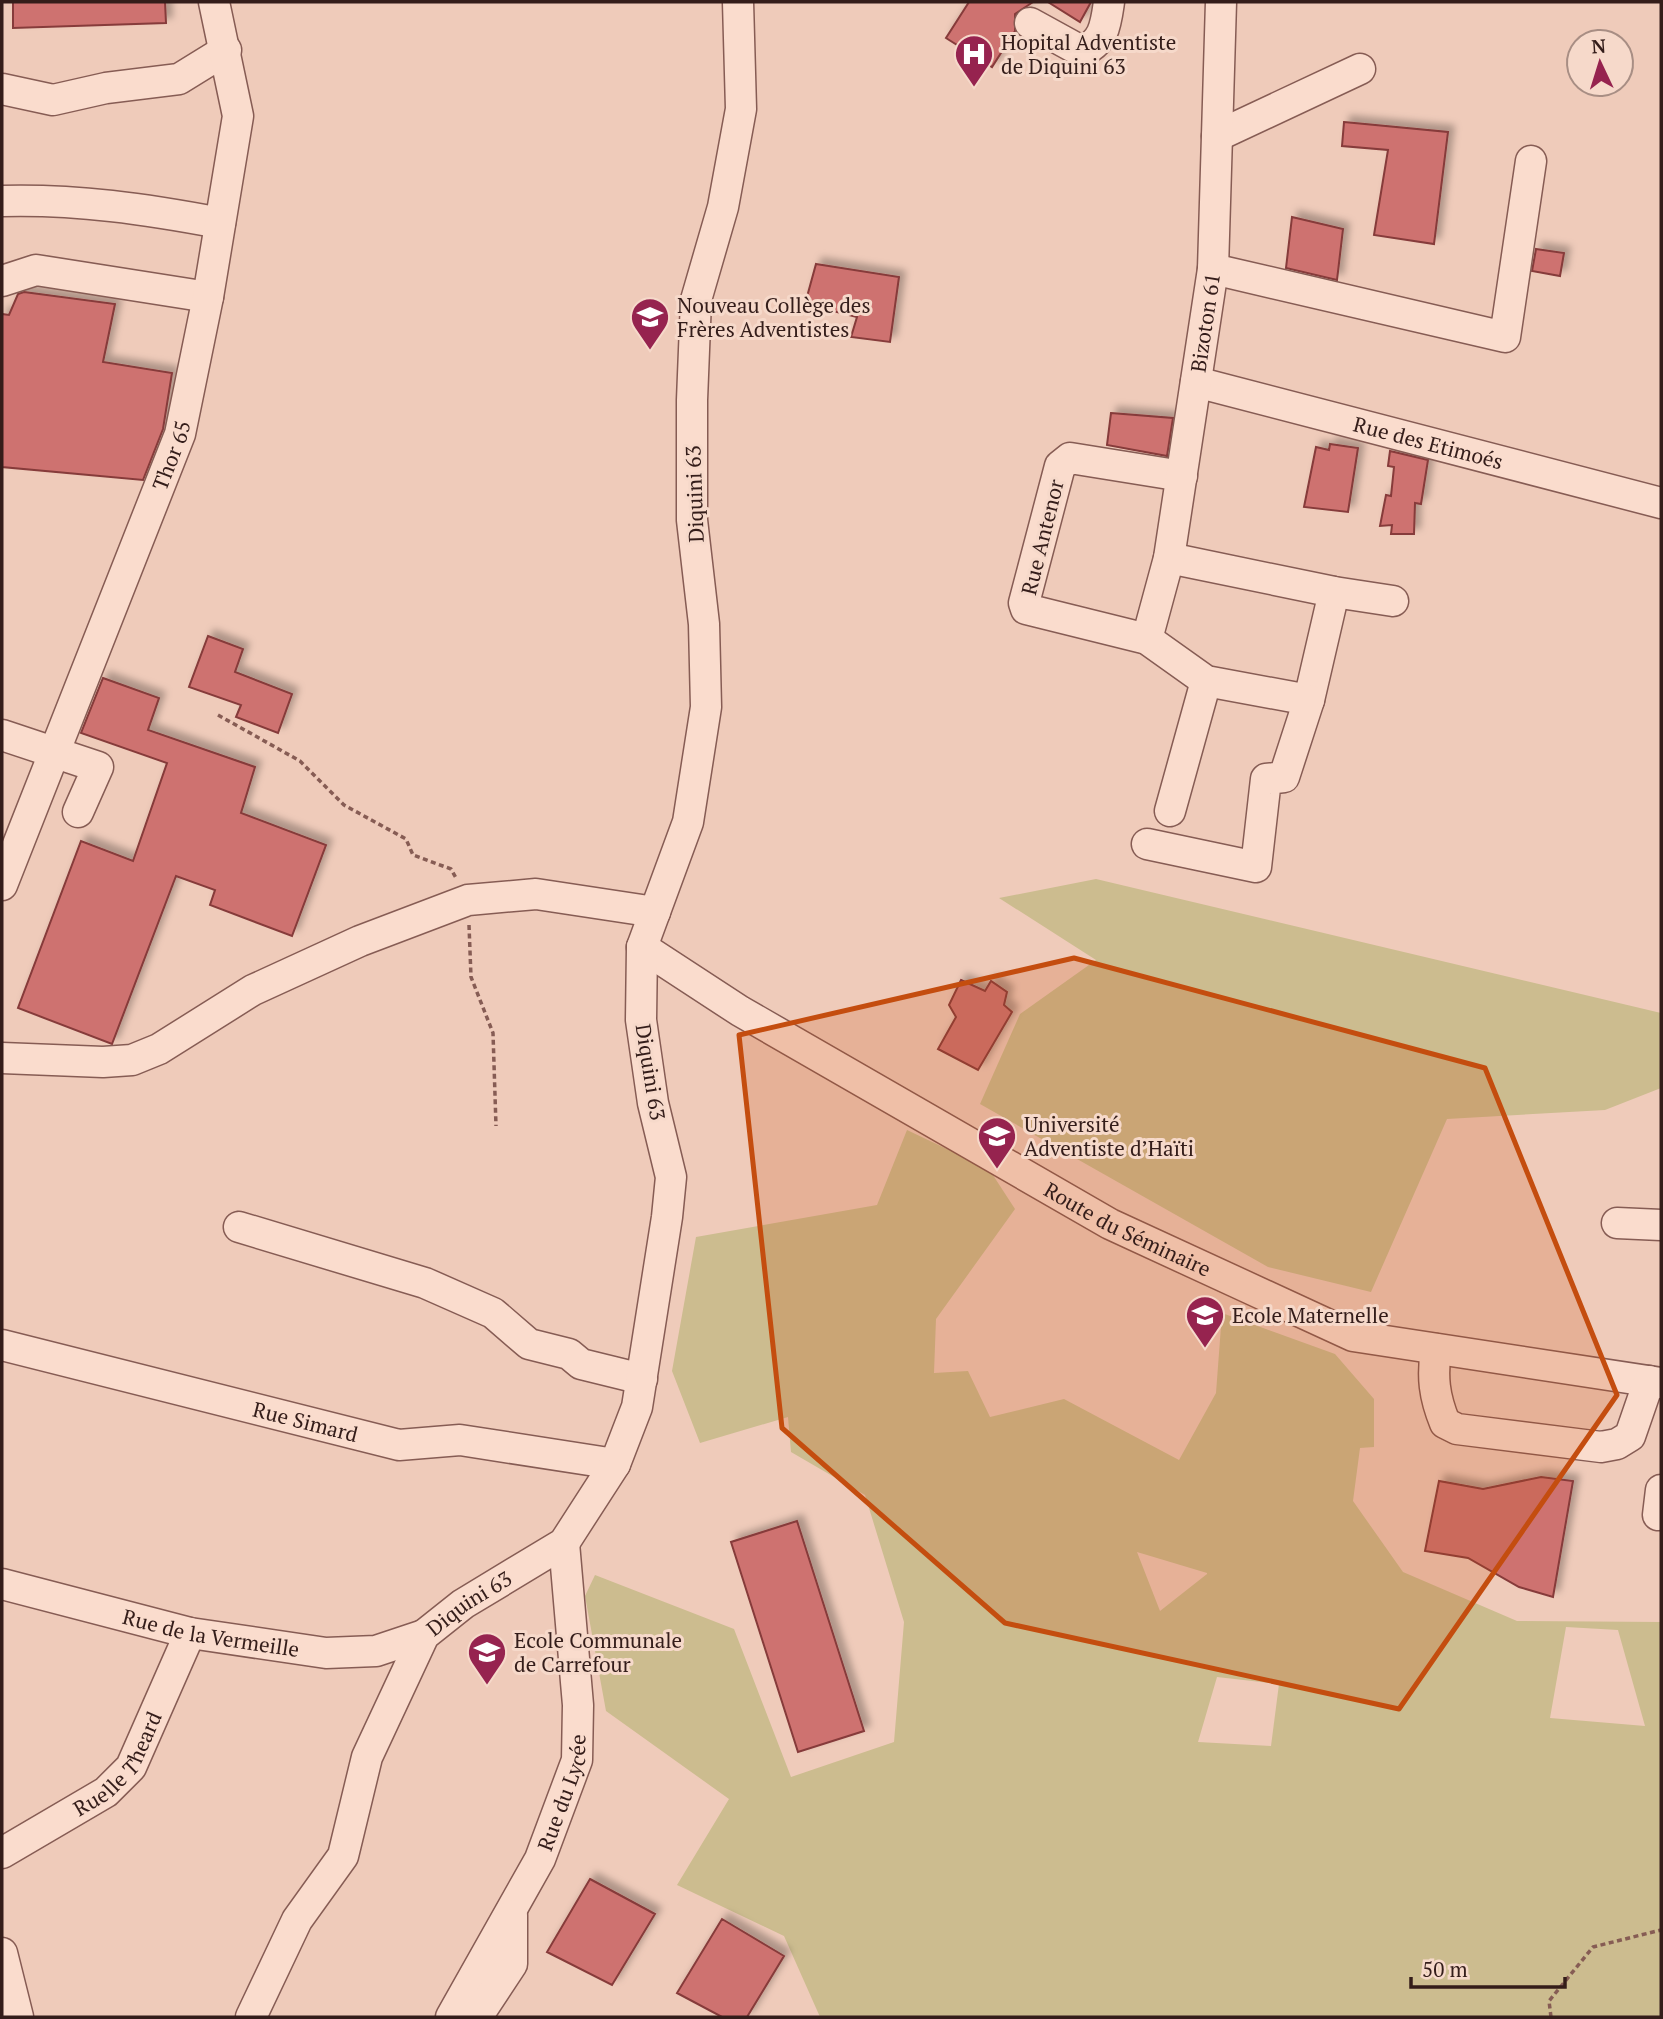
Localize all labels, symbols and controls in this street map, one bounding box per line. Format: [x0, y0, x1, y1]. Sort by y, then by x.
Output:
place label: Hopital Adventiste de Diquini 63 [1001, 28, 1176, 80]
north arrow [1565, 28, 1635, 98]
hospital icon: Hopital Adventiste de Diquini 63 [953, 33, 995, 88]
text: N [1591, 33, 1607, 59]
street label: Bizoton 61 [1183, 271, 1226, 374]
place label: Nouveau Collège des Frères Adventistes [677, 291, 871, 343]
school or university icon: Nouveau Collège des Frères Adventistes [629, 296, 671, 351]
street label: Rue des Etimoés [1351, 410, 1506, 475]
street label: Thor 65 [145, 418, 196, 494]
street label: Diquini 63 [678, 445, 710, 543]
street label: Rue Antenor [1014, 476, 1070, 598]
street label: Diquini 63 [630, 1022, 672, 1122]
place label: Université Adventiste d’Haïti [1024, 1110, 1194, 1162]
school or university icon: Université Adventiste d’Haïti [976, 1115, 1018, 1170]
street label: Route du Séminaire [1039, 1175, 1215, 1283]
school or university icon: Ecole Maternelle [1184, 1294, 1226, 1349]
place label: Ecole Maternelle [1232, 1301, 1389, 1329]
street label: Rue Simard [250, 1395, 361, 1448]
street label: Diquini 63 [420, 1564, 517, 1642]
street label: Rue de la Vermeille [120, 1602, 301, 1663]
place label: Ecole Communale de Carrefour [514, 1626, 682, 1678]
school or university icon: Ecole Communale de Carrefour [466, 1631, 508, 1686]
street label: Ruelle Theard [68, 1707, 168, 1822]
street label: Rue du Lycée [530, 1734, 592, 1855]
scale bar [1411, 1946, 1565, 1990]
text: 50 m [1422, 1955, 1468, 1983]

